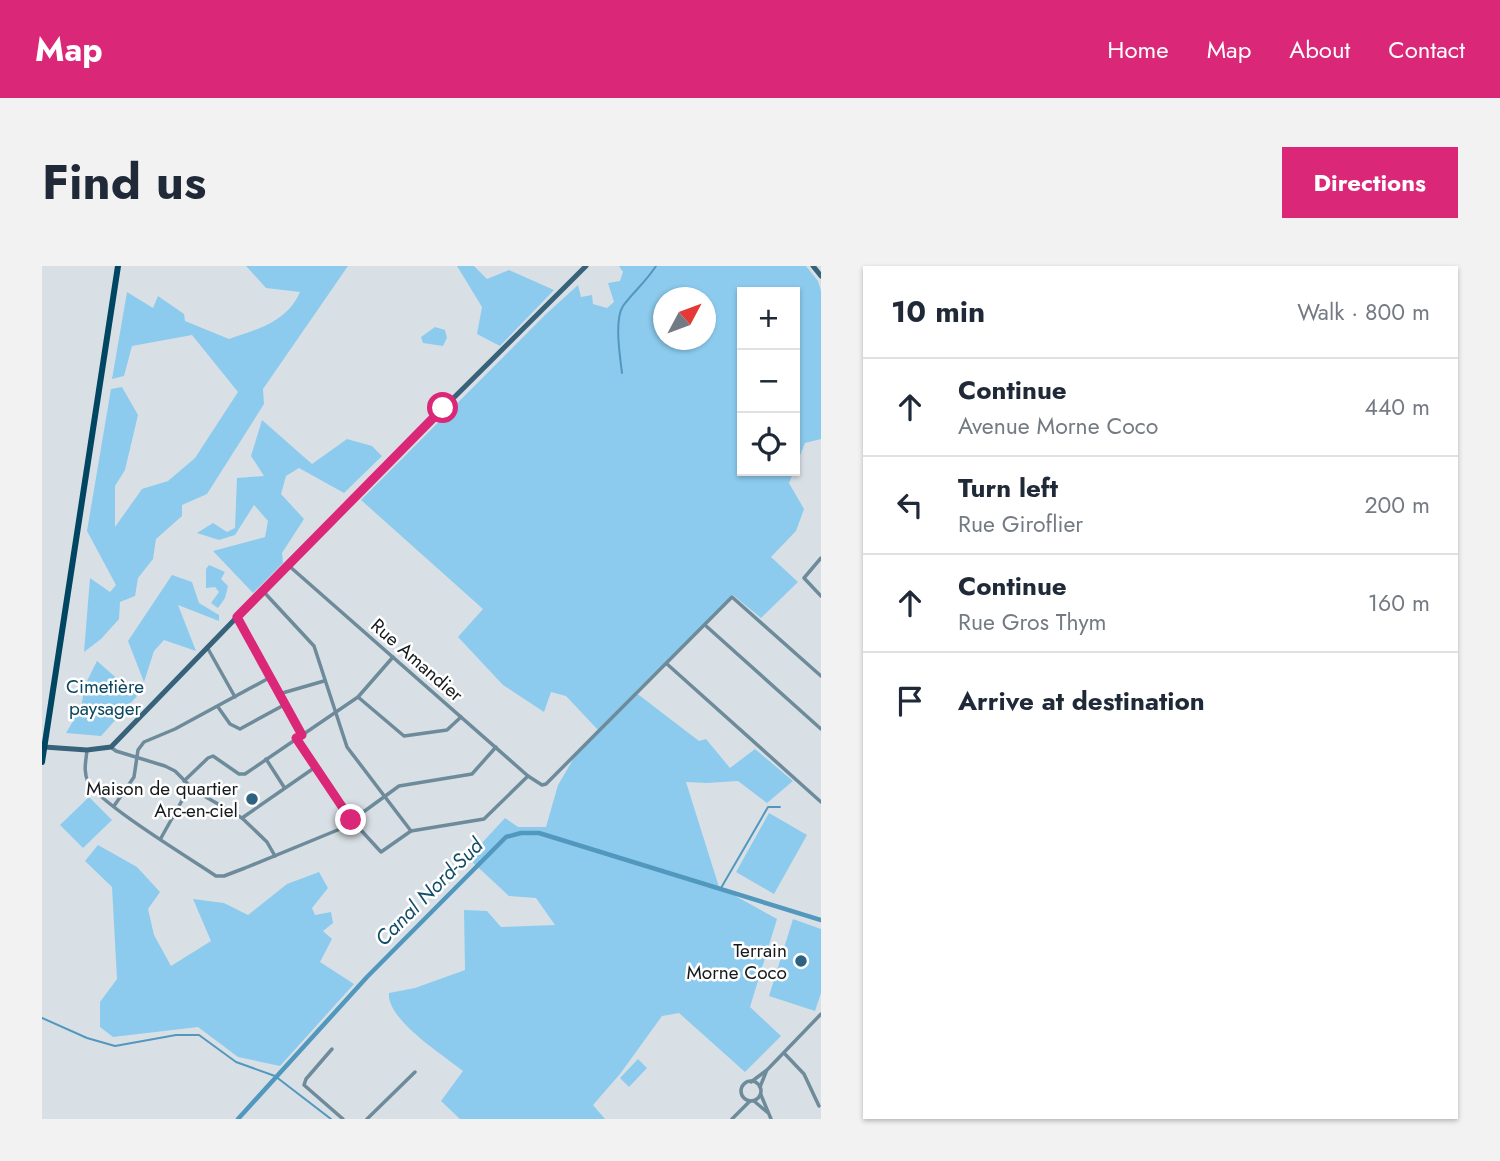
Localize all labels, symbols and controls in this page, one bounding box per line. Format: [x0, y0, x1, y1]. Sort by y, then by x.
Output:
text: Map [35, 26, 103, 73]
text: Home [1107, 32, 1169, 67]
text: Map [1207, 32, 1251, 67]
text: About [1289, 32, 1350, 67]
text: Contact [1388, 32, 1465, 67]
text: Find us [42, 147, 206, 217]
button: Directions [1282, 147, 1458, 218]
north arrow [653, 287, 716, 350]
map controls [737, 287, 800, 476]
button: + [737, 287, 800, 350]
text: 10 min [891, 290, 985, 333]
text: Walk · 800 m [1297, 295, 1430, 329]
button: − [737, 350, 800, 413]
text: Continue [958, 371, 1067, 409]
icon: ahead [891, 388, 929, 426]
text: 440 m [1365, 390, 1430, 424]
route start [427, 392, 458, 423]
text: Avenue Morne Coco [958, 409, 1158, 443]
button: locate [737, 413, 800, 476]
text: Turn left [958, 469, 1058, 507]
icon: left [891, 486, 929, 524]
text: 200 m [1364, 488, 1430, 522]
text: Rue Giroflier [958, 507, 1083, 541]
text: Continue [958, 567, 1067, 605]
icon: ahead [891, 584, 929, 622]
text: 160 m [1368, 586, 1430, 620]
text: Rue Gros Thym [958, 605, 1107, 639]
street label: Rue Amandier [365, 612, 469, 708]
park label: Cimetière paysager [66, 673, 144, 722]
icon: arrive [891, 682, 929, 720]
text: Arrive at destination [958, 682, 1205, 720]
place label: Maison de quartier Arc-en-ciel [86, 775, 238, 824]
marker: Maison de quartier Arc-en-ciel [244, 791, 260, 807]
route end [335, 804, 366, 835]
water label: Canal Nord-Sud [368, 830, 491, 953]
place label: Terrain Morne Coco [686, 937, 787, 986]
marker: Terrain Morne Coco [793, 953, 809, 969]

